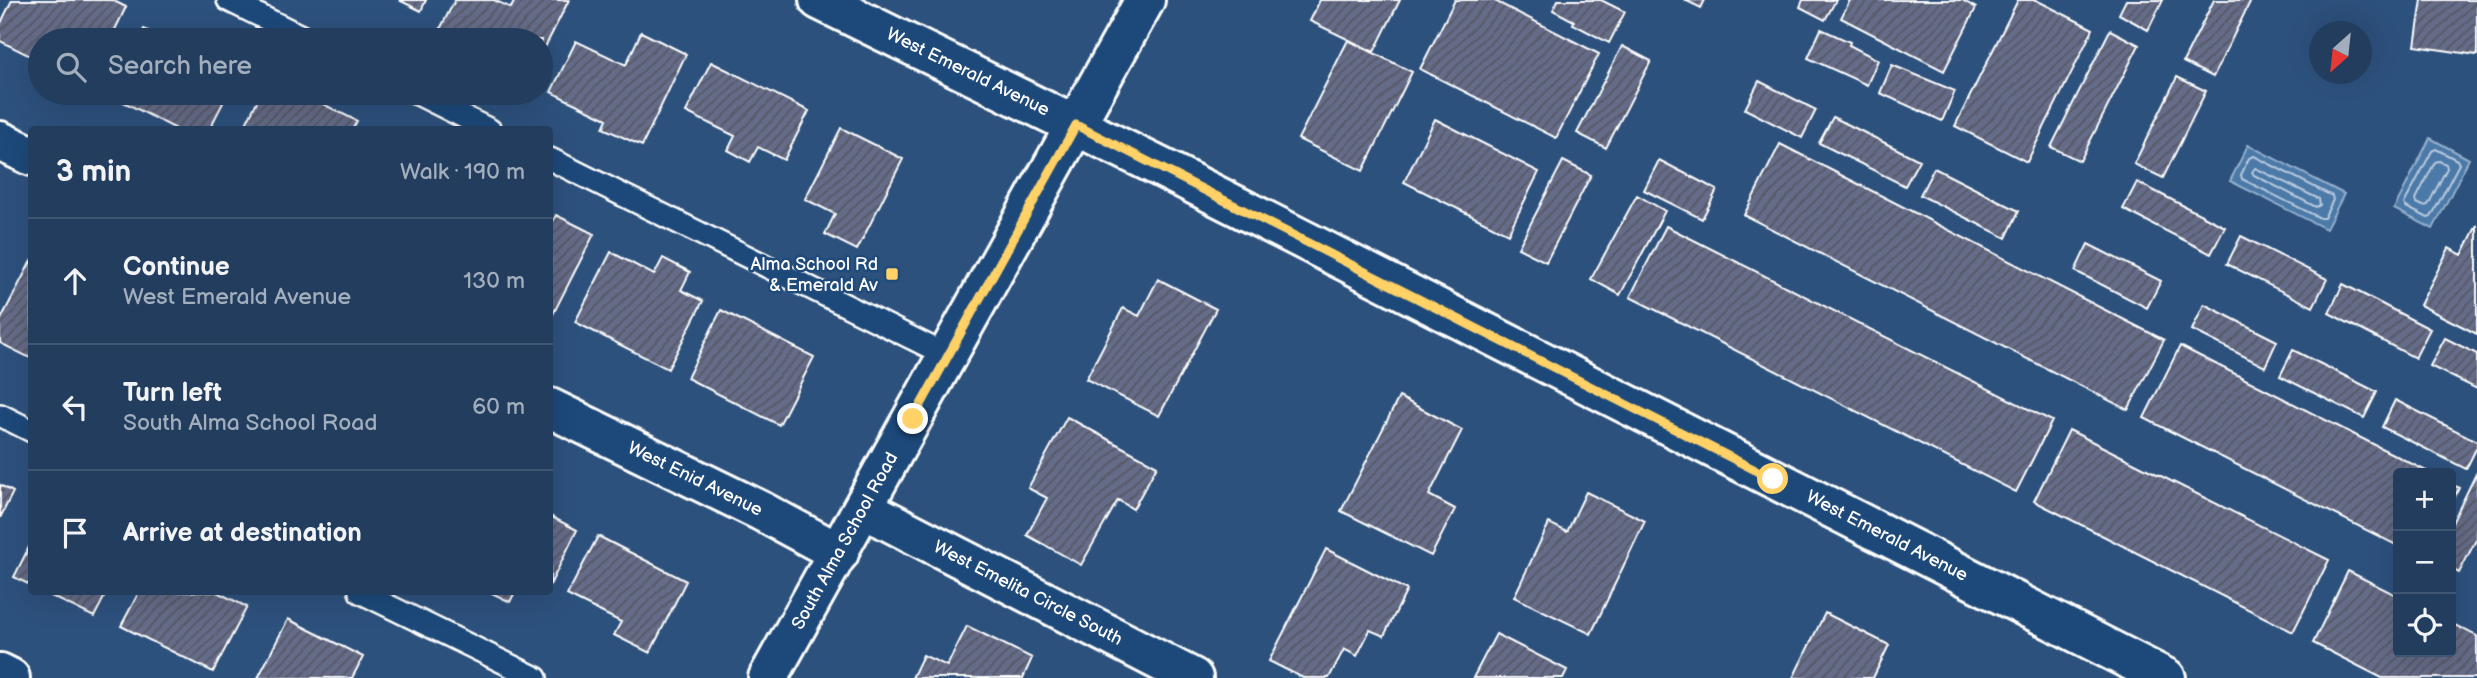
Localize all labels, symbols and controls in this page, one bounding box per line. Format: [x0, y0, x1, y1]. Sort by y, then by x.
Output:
north arrow [2309, 21, 2372, 84]
street label: West Emerald Avenue [883, 23, 1053, 121]
search box [28, 28, 553, 105]
icon: search [52, 48, 90, 86]
text: Search here [108, 51, 252, 82]
text: 3 min [56, 154, 131, 190]
text: Walk · 190 m [400, 158, 525, 186]
text: Continue [123, 252, 230, 283]
place label: Alma School Rd & Emerald Av [751, 254, 878, 296]
icon: ahead [56, 262, 94, 300]
marker: Alma School Rd & Emerald Av [884, 266, 900, 282]
text: 130 m [463, 267, 525, 295]
text: West Emerald Avenue [123, 283, 351, 311]
text: Turn left [123, 378, 222, 409]
icon: left [56, 388, 94, 426]
text: 60 m [472, 393, 525, 421]
route end [897, 403, 928, 434]
text: South Alma School Road [123, 409, 377, 437]
street label: West Enid Avenue [624, 437, 766, 521]
street label: South Alma School Road [788, 449, 902, 633]
route start [1757, 463, 1788, 494]
map controls [2393, 468, 2456, 657]
button: + [2393, 468, 2456, 531]
street label: West Emerald Avenue [1803, 486, 1972, 586]
icon: arrive [56, 514, 94, 552]
text: Arrive at destination [123, 518, 362, 549]
button: − [2393, 531, 2456, 594]
street label: West Emelita Circle South [930, 536, 1126, 650]
button: locate [2393, 594, 2456, 657]

